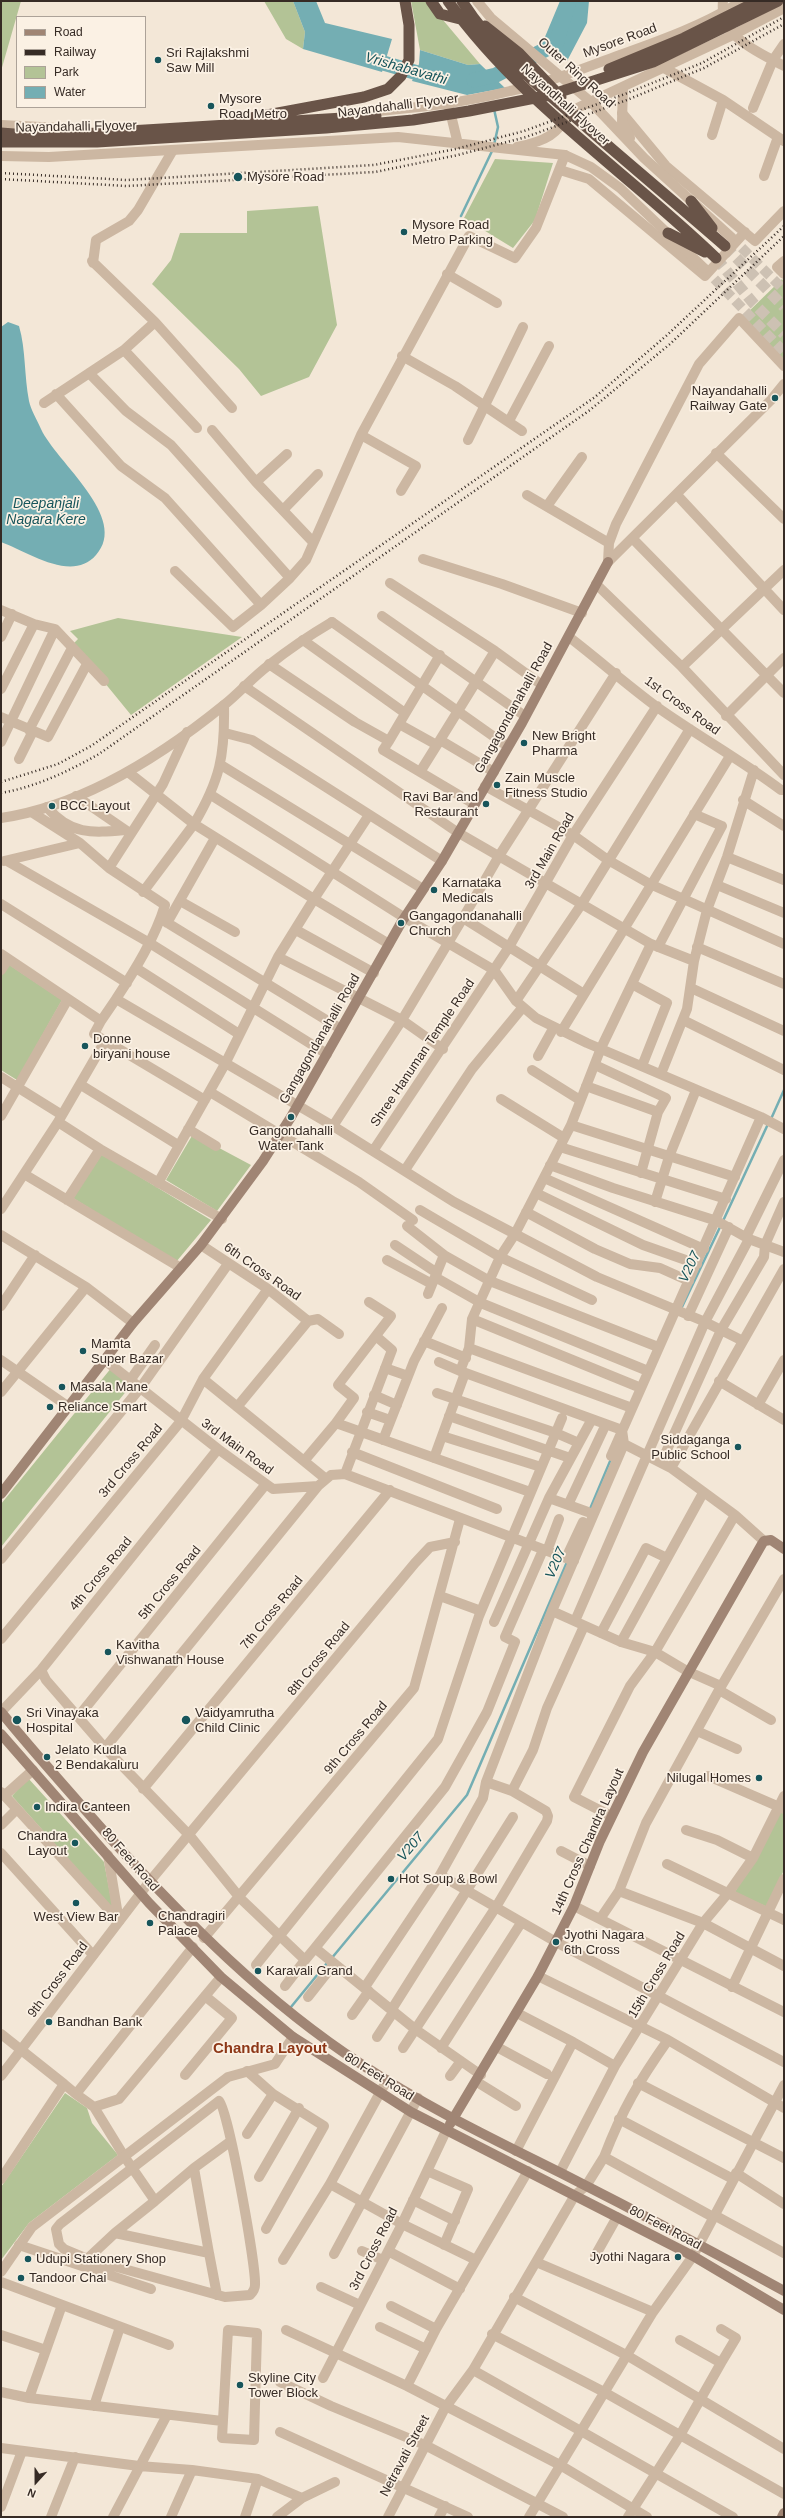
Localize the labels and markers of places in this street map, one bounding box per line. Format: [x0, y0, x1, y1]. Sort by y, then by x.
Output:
place label: Sri Rajlakshmi Saw Mill [166, 45, 249, 76]
marker: Sri Rajlakshmi Saw Mill [153, 55, 163, 65]
place label: Mysore Road Metro [219, 91, 287, 122]
marker: Mysore Road Metro [206, 101, 216, 111]
place label: Mysore Road [247, 169, 324, 185]
marker: Mysore Road [232, 171, 244, 183]
place label: Mysore Road Metro Parking [412, 217, 493, 248]
marker: Mysore Road Metro Parking [399, 227, 409, 237]
place label: Nayandahalli Railway Gate [690, 383, 767, 414]
marker: Nayandahalli Railway Gate [770, 393, 780, 403]
place label: New Bright Pharma [532, 728, 596, 759]
marker: New Bright Pharma [519, 738, 529, 748]
place label: Zain Muscle Fitness Studio [505, 770, 587, 801]
marker: Zain Muscle Fitness Studio [492, 780, 502, 790]
place label: Ravi Bar and Restaurant [403, 789, 478, 820]
place label: BCC Layout [60, 798, 130, 814]
marker: Ravi Bar and Restaurant [481, 799, 491, 809]
marker: BCC Layout [47, 801, 57, 811]
place label: Karnataka Medicals [442, 875, 501, 906]
marker: Karnataka Medicals [429, 885, 439, 895]
place label: Gangagondanahalli Church [409, 908, 522, 939]
marker: Gangagondanahalli Church [396, 918, 406, 928]
place label: Donne biryani house [93, 1031, 170, 1062]
marker: Donne biryani house [80, 1041, 90, 1051]
marker: Gangondahalli Water Tank [286, 1112, 296, 1122]
place label: Gangondahalli Water Tank [249, 1123, 333, 1154]
place label: Mamta Super Bazar [91, 1336, 163, 1367]
marker: Mamta Super Bazar [78, 1346, 88, 1356]
place label: Masala Mane [70, 1379, 148, 1395]
marker: Masala Mane [57, 1382, 67, 1392]
place label: Reliance Smart [58, 1399, 147, 1415]
marker: Reliance Smart [45, 1402, 55, 1412]
place label: Siddaganga Public School [651, 1432, 730, 1463]
marker: Siddaganga Public School [733, 1442, 743, 1452]
place label: Kavitha Vishwanath House [116, 1637, 224, 1668]
marker: Kavitha Vishwanath House [103, 1647, 113, 1657]
place label: Sri Vinayaka Hospital [26, 1705, 99, 1736]
place label: Vaidyamrutha Child Clinic [195, 1705, 274, 1736]
marker: Sri Vinayaka Hospital [11, 1714, 23, 1726]
marker: Vaidyamrutha Child Clinic [180, 1714, 192, 1726]
place label: Jelato Kudla 2 Bendakaluru [55, 1742, 139, 1773]
marker: Jelato Kudla 2 Bendakaluru [42, 1752, 52, 1762]
place label: Nilugal Homes [666, 1770, 751, 1786]
marker: Nilugal Homes [754, 1773, 764, 1783]
place label: Indira Canteen [45, 1799, 130, 1815]
marker: Indira Canteen [32, 1802, 42, 1812]
place label: Chandra Layout [17, 1828, 67, 1859]
marker: Chandra Layout [70, 1838, 80, 1848]
place label: Hot Soup & Bowl [399, 1871, 497, 1887]
marker: Hot Soup & Bowl [386, 1874, 396, 1884]
marker: West View Bar [71, 1898, 81, 1908]
place label: Chandragiri Palace [158, 1908, 225, 1939]
place label: West View Bar [34, 1909, 118, 1925]
marker: Chandragiri Palace [145, 1918, 155, 1928]
place label: Jyothi Nagara 6th Cross [564, 1927, 644, 1958]
marker: Jyothi Nagara 6th Cross [551, 1937, 561, 1947]
place label: Karavali Grand [266, 1963, 353, 1979]
marker: Karavali Grand [253, 1966, 263, 1976]
place label: Bandhan Bank [57, 2014, 142, 2030]
marker: Bandhan Bank [44, 2017, 54, 2027]
place label: Jyothi Nagara [590, 2249, 670, 2265]
place label: Udupi Stationery Shop [36, 2251, 166, 2267]
marker: Jyothi Nagara [673, 2252, 683, 2262]
marker: Udupi Stationery Shop [23, 2254, 33, 2264]
place label: Tandoor Chai [29, 2270, 106, 2286]
marker: Tandoor Chai [16, 2273, 26, 2283]
place label: Skyline City Tower Block [248, 2370, 318, 2401]
marker: Skyline City Tower Block [235, 2380, 245, 2390]

